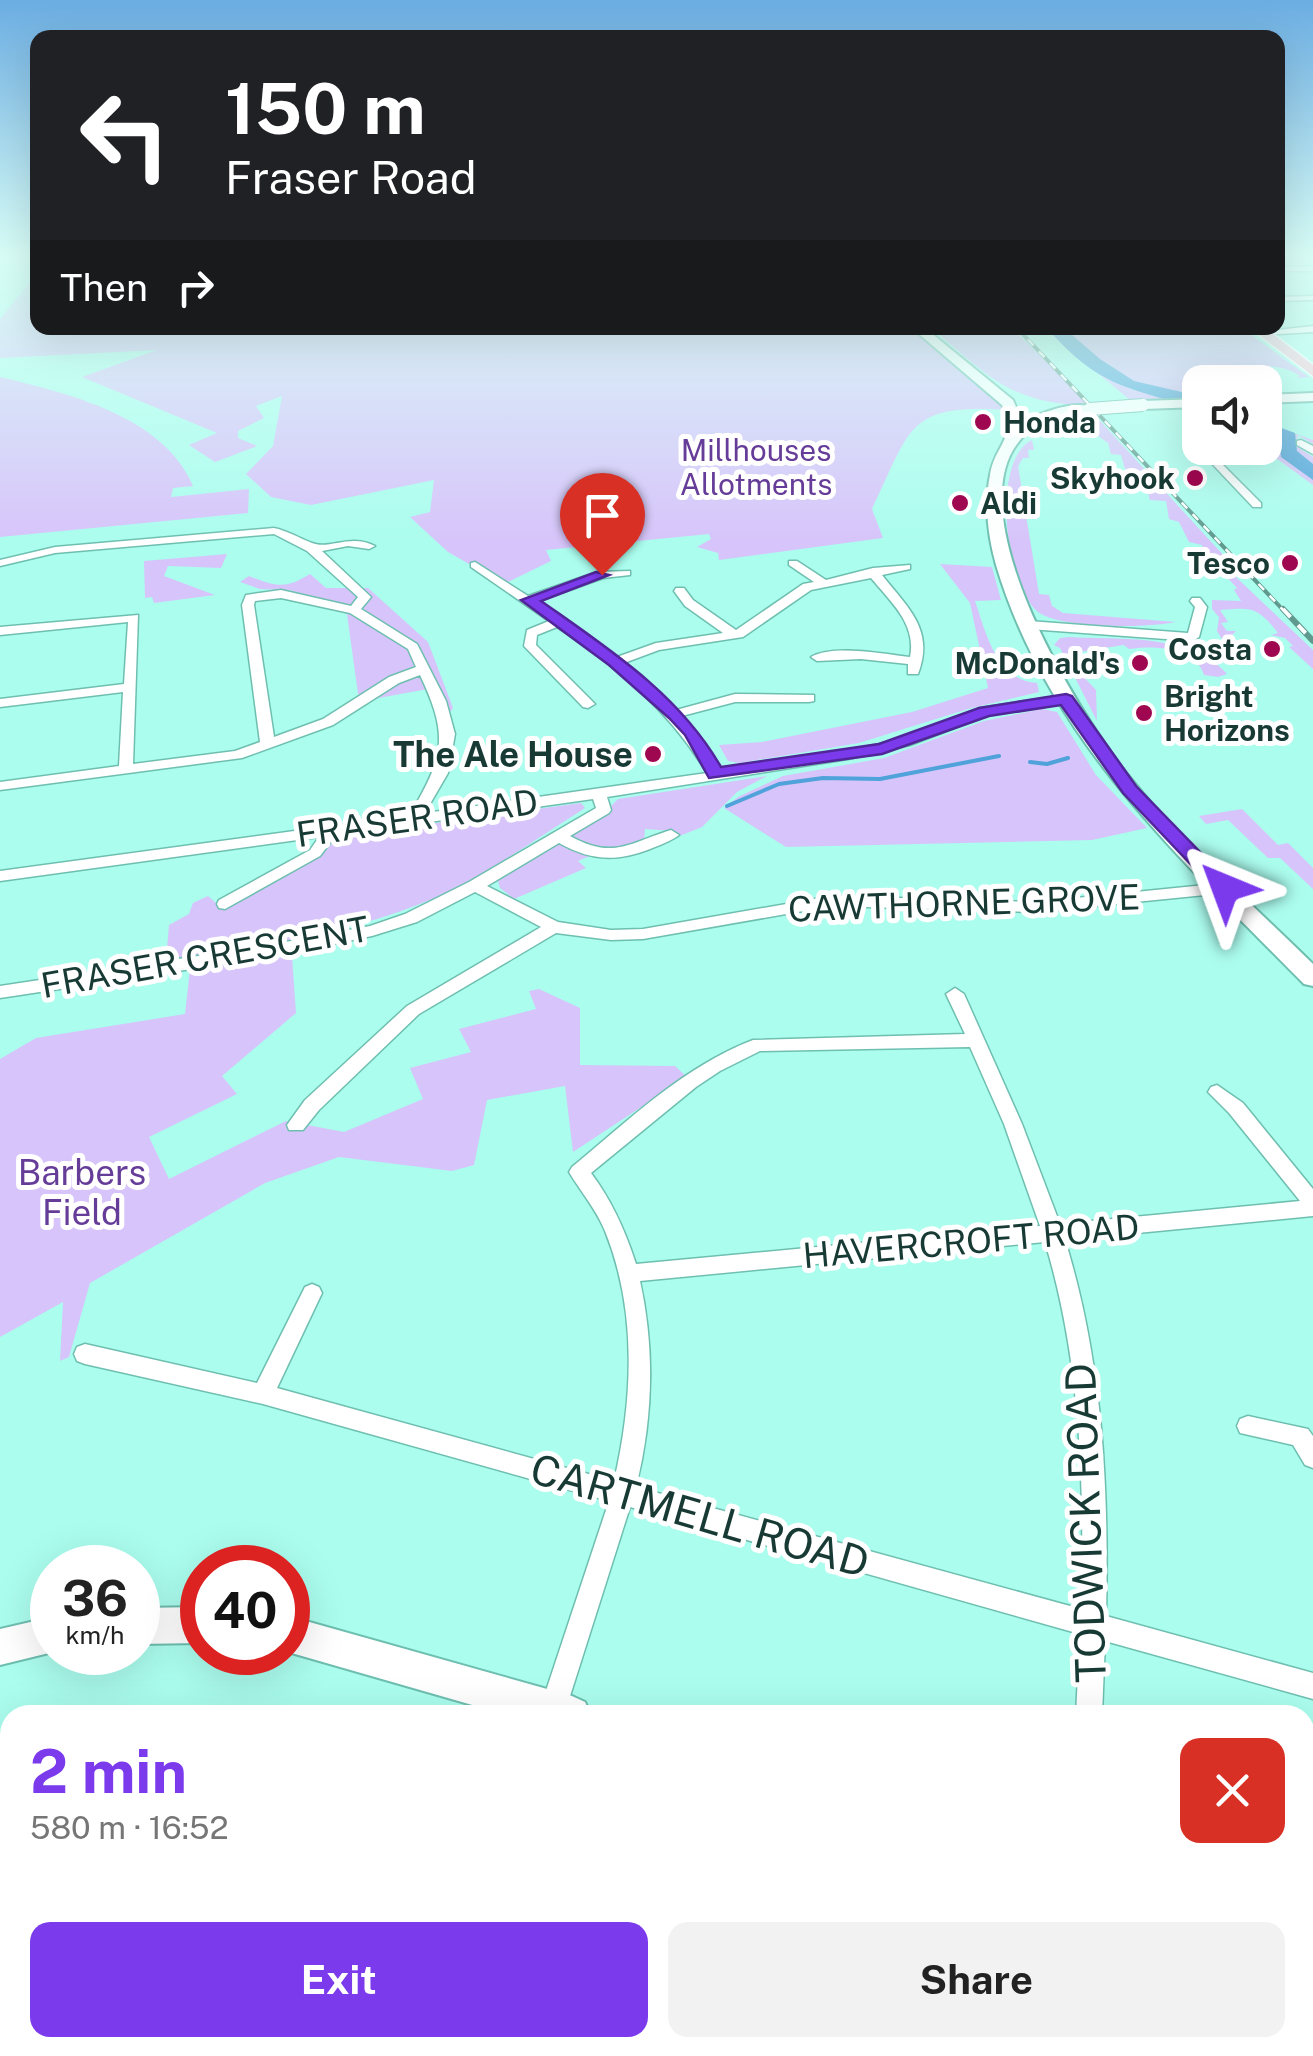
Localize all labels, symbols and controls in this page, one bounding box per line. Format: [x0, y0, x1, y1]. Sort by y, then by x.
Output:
text: 150 m [225, 67, 426, 150]
icon: left [60, 70, 190, 200]
text: Fraser Road [225, 151, 477, 204]
icon: right [168, 260, 223, 315]
text: Then [60, 265, 148, 310]
map controls [1182, 365, 1282, 465]
button: sound [1182, 365, 1282, 465]
place label: Honda [1003, 404, 1096, 440]
marker: Honda [972, 411, 994, 433]
park label: Millhouses Allotments [680, 432, 832, 502]
place label: Skyhook [1050, 460, 1175, 496]
marker: Skyhook [1184, 467, 1206, 489]
pin [560, 473, 645, 576]
place label: Aldi [980, 485, 1037, 521]
icon: arrive [575, 488, 630, 543]
marker: Aldi [949, 492, 971, 514]
place label: Tesco [1187, 545, 1270, 581]
marker: Tesco [1279, 552, 1301, 574]
place label: Costa [1168, 631, 1252, 667]
marker: Costa [1261, 638, 1283, 660]
place label: McDonald's [955, 645, 1120, 681]
marker: McDonald's [1129, 652, 1151, 674]
place label: Bright Horizons [1164, 678, 1290, 748]
marker: Bright Horizons [1133, 702, 1155, 724]
place label: The Ale House [393, 734, 633, 775]
marker: The Ale House [642, 743, 664, 765]
street label: FRASER ROAD [294, 781, 540, 855]
position arrow [1173, 836, 1277, 940]
street label: CAWTHORNE GROVE [787, 876, 1141, 930]
street label: FRASER CRESCENT [38, 908, 372, 1006]
park label: Barbers Field [18, 1152, 146, 1233]
street label: HAVERCROFT ROAD [801, 1206, 1141, 1276]
street label: TODWICK ROAD [1055, 1362, 1115, 1684]
street label: CARTMELL ROAD [525, 1443, 875, 1587]
speed limit sign: 40 [180, 1545, 310, 1675]
text: 36 [62, 1568, 128, 1627]
text: km/h [66, 1620, 124, 1650]
text: 2 min [30, 1736, 187, 1807]
button: close [1180, 1738, 1285, 1843]
text: 580 m · 16:52 [30, 1809, 228, 1846]
button: Exit [30, 1922, 648, 2037]
button: Share [668, 1922, 1285, 2037]

